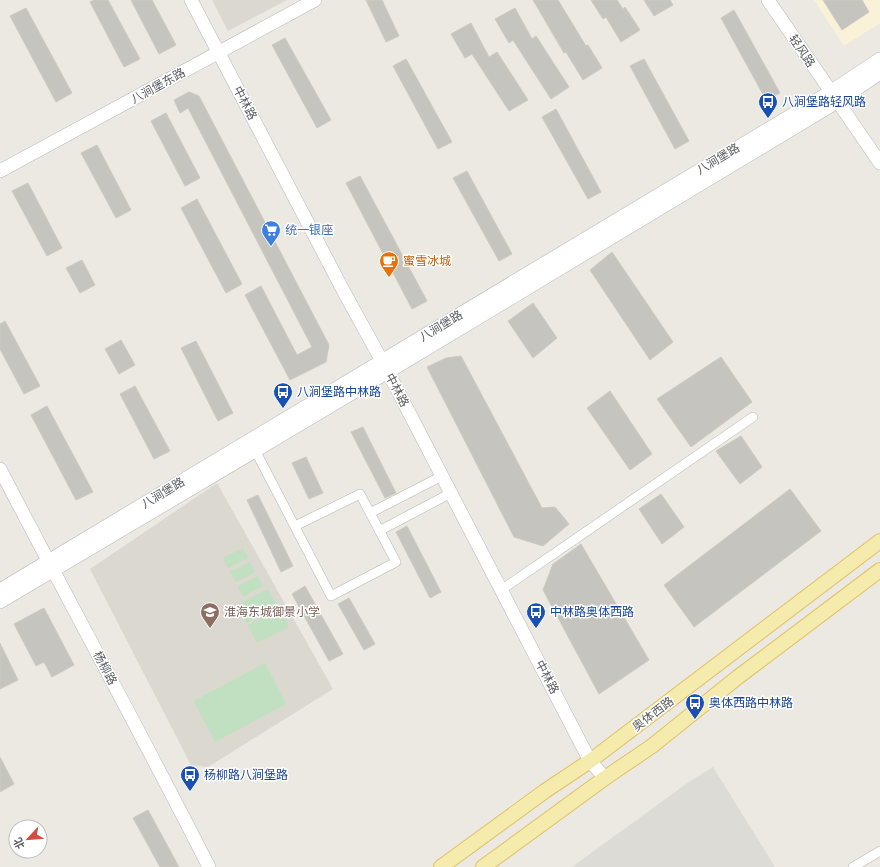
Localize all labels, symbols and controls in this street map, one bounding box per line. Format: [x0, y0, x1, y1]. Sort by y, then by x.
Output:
street label: 轻风路 [786, 32, 818, 70]
street label: 八涧堡东路 [128, 65, 188, 107]
street label: 中林路 [230, 84, 260, 122]
bus stop icon: 八涧堡路轻风路 [757, 91, 779, 119]
place label: 八涧堡路轻风路 [782, 95, 866, 109]
street label: 八涧堡路 [694, 141, 742, 177]
supermarket icon: 统一银座 [260, 219, 282, 247]
place label: 统一银座 [285, 223, 333, 237]
cafe icon: 蜜雪冰城 [378, 250, 400, 278]
place label: 蜜雪冰城 [403, 254, 451, 268]
street label: 八涧堡路 [417, 308, 465, 344]
street label: 中林路 [382, 371, 412, 409]
bus stop icon: 八涧堡路中林路 [272, 381, 294, 409]
place label: 八涧堡路中林路 [297, 385, 381, 399]
street label: 八涧堡路 [139, 475, 187, 511]
school or university icon: 淮海东城御景小学 [199, 601, 221, 629]
bus stop icon: 中林路奥体西路 [525, 601, 547, 629]
place label: 淮海东城御景小学 [224, 605, 320, 619]
place label: 中林路奥体西路 [550, 605, 634, 619]
street label: 杨柳路 [90, 649, 120, 687]
street label: 中林路 [532, 658, 562, 696]
bus stop icon: 奥体西路中林路 [684, 692, 706, 720]
street label: 奥体西路 [630, 694, 676, 734]
place label: 奥体西路中林路 [709, 696, 793, 710]
bus stop icon: 杨柳路八涧堡路 [179, 764, 201, 792]
place label: 杨柳路八涧堡路 [204, 768, 288, 782]
north arrow [8, 819, 48, 859]
text: 北 [11, 835, 28, 851]

